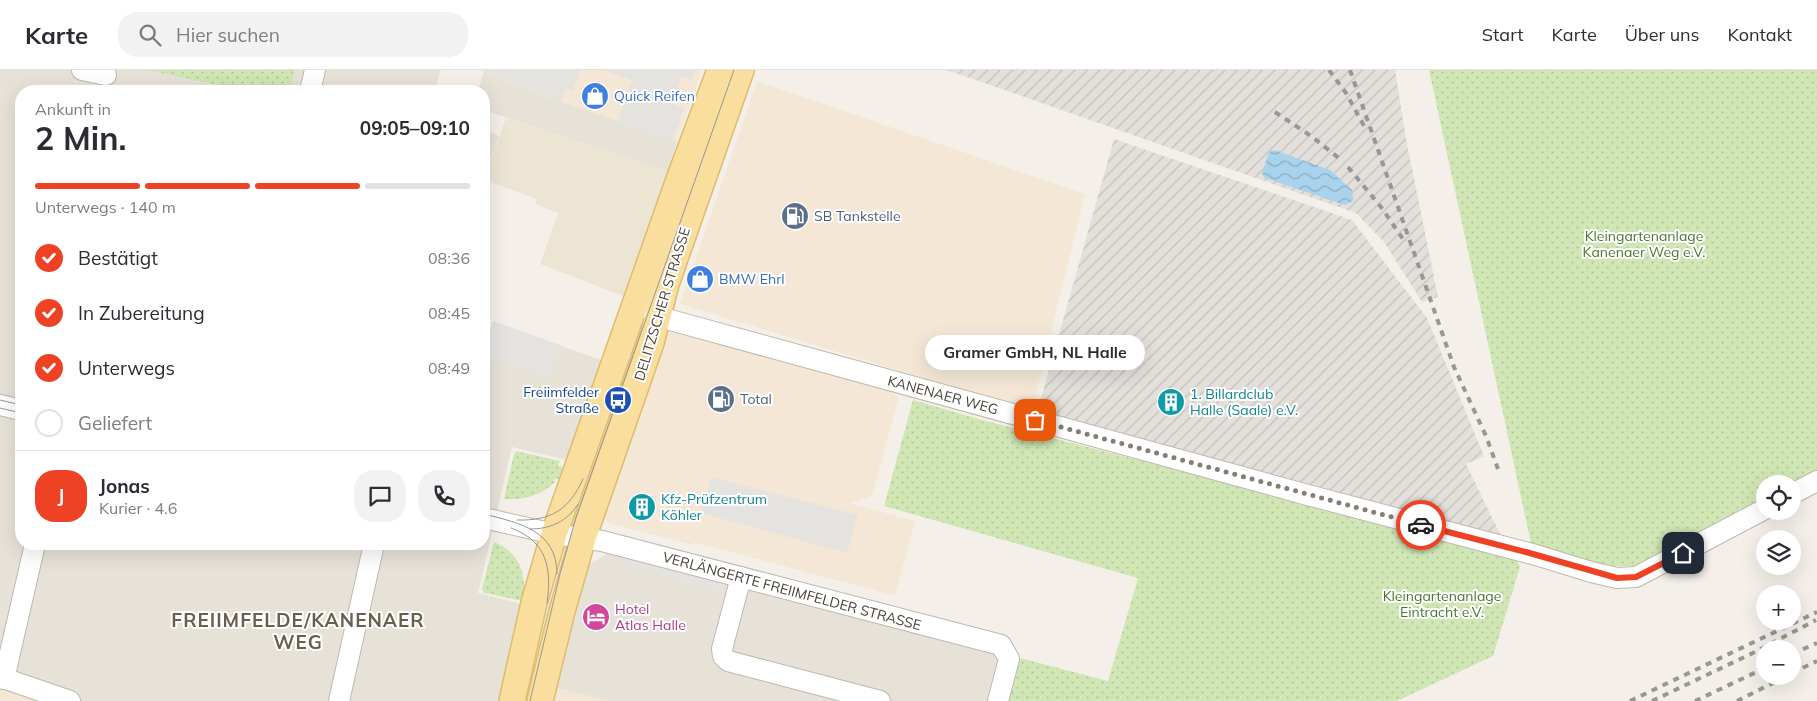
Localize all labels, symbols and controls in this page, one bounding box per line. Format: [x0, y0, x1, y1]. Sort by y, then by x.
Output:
search box [118, 12, 468, 57]
text: Karte [25, 20, 88, 50]
icon: search [136, 21, 164, 49]
text: Hier suchen [176, 23, 280, 47]
text: Start [1482, 23, 1523, 46]
text: Karte [1551, 23, 1597, 46]
text: Über uns [1625, 23, 1700, 46]
text: Kontakt [1728, 23, 1792, 46]
shop icon: Quick Reifen [580, 81, 610, 111]
place label: Quick Reifen [614, 87, 695, 105]
text: Ankunft in [35, 99, 111, 119]
text: 09:05–09:10 [360, 116, 470, 140]
text: 2 Min. [35, 118, 126, 158]
text: Unterwegs · 140 m [35, 197, 176, 217]
fuel station icon: SB Tankstelle [780, 201, 810, 231]
place label: SB Tankstelle [814, 207, 901, 225]
street label: DELITZSCHER STRASSE [630, 225, 694, 383]
park label: Kleingartenanlage Kanenaer Weg e.V. [1583, 227, 1705, 261]
icon: check [35, 244, 63, 272]
text: Bestätigt [78, 246, 158, 270]
text: 08:36 [428, 248, 470, 268]
shop icon: BMW Ehrl [685, 264, 715, 294]
place label: BMW Ehrl [719, 270, 785, 288]
icon: check [35, 299, 63, 327]
text: In Zubereitung [78, 301, 205, 325]
text: 08:45 [428, 303, 470, 323]
callout: Gramer GmbH, NL Halle [925, 335, 1145, 370]
text: Gramer GmbH, NL Halle [943, 342, 1127, 362]
icon: check [35, 354, 63, 382]
text: Unterwegs [78, 356, 175, 380]
text: 08:49 [428, 358, 470, 378]
street label: KANENAER WEG [886, 372, 1000, 418]
place label: Freiimfelder Straße [523, 383, 600, 417]
fuel station icon: Total [706, 384, 736, 414]
bus stop icon: Freiimfelder Straße [603, 385, 633, 415]
place label: 1. Billardclub Halle (Saale) e.V. [1190, 385, 1298, 419]
building icon: 1. Billardclub Halle (Saale) e.V. [1156, 387, 1186, 417]
place label: Total [740, 390, 772, 408]
pin [1014, 399, 1056, 441]
icon: bag [1021, 406, 1049, 434]
text: Geliefert [78, 411, 152, 435]
button: chat [354, 470, 406, 522]
button: phone [418, 470, 470, 522]
text: Jonas [99, 474, 150, 498]
map controls [1756, 475, 1801, 685]
button: locate [1756, 475, 1801, 520]
text: J [58, 484, 64, 508]
place label: Kfz-Prüfzentrum Köhler [661, 490, 767, 524]
building icon: Kfz-Prüfzentrum Köhler [627, 492, 657, 522]
text: Kurier · 4.6 [99, 498, 177, 518]
courier [1396, 500, 1446, 550]
icon: car [1407, 511, 1435, 539]
button: layers [1756, 530, 1801, 575]
pin [1662, 532, 1704, 574]
icon: home [1669, 539, 1697, 567]
street label: VERLÄNGERTE FREIIMFELDER STRASSE [661, 548, 923, 634]
button: + [1756, 585, 1801, 630]
park label: Kleingartenanlage Eintracht e.V. [1383, 587, 1501, 621]
place label: Hotel Atlas Halle [615, 600, 686, 634]
hotel icon: Hotel Atlas Halle [581, 602, 611, 632]
district label: FREIIMFELDE/KANENAER WEG [171, 608, 425, 654]
button: − [1756, 640, 1801, 685]

